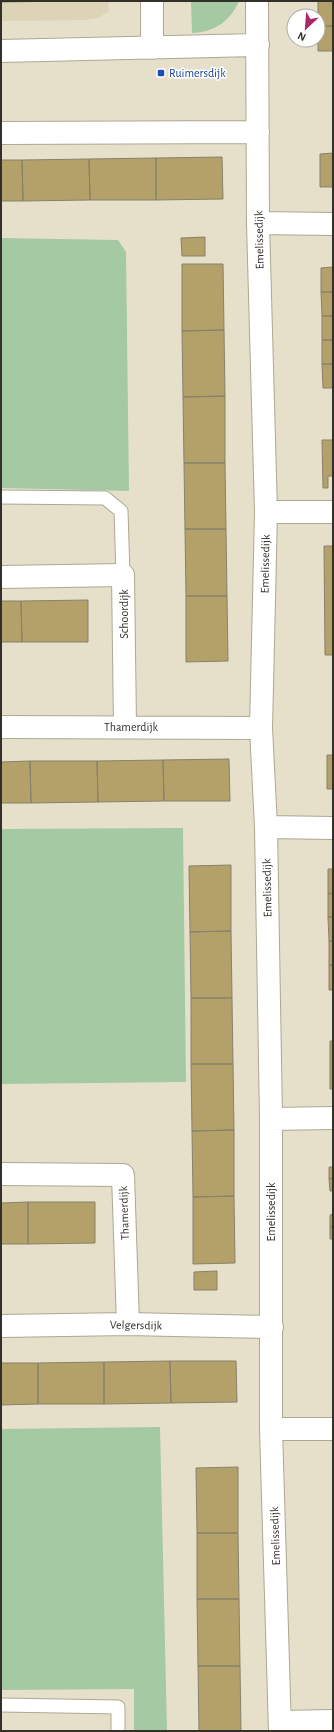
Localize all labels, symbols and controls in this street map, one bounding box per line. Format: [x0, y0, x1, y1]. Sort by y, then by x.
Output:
north arrow [286, 8, 326, 48]
text: N [296, 30, 308, 43]
place label: Ruimersdijk [169, 67, 226, 80]
marker: Ruimersdijk [156, 68, 166, 78]
street label: Emelissedijk [252, 210, 267, 270]
street label: Emelissedijk [258, 534, 273, 594]
street label: Schoordijk [118, 589, 131, 639]
street label: Thamerdijk [104, 721, 159, 734]
street label: Emelissedijk [260, 858, 275, 918]
street label: Emelissedijk [265, 1182, 278, 1241]
street label: Thamerdijk [117, 1185, 132, 1240]
street label: Velgersdijk [110, 1319, 163, 1332]
street label: Emelissedijk [268, 1506, 283, 1566]

